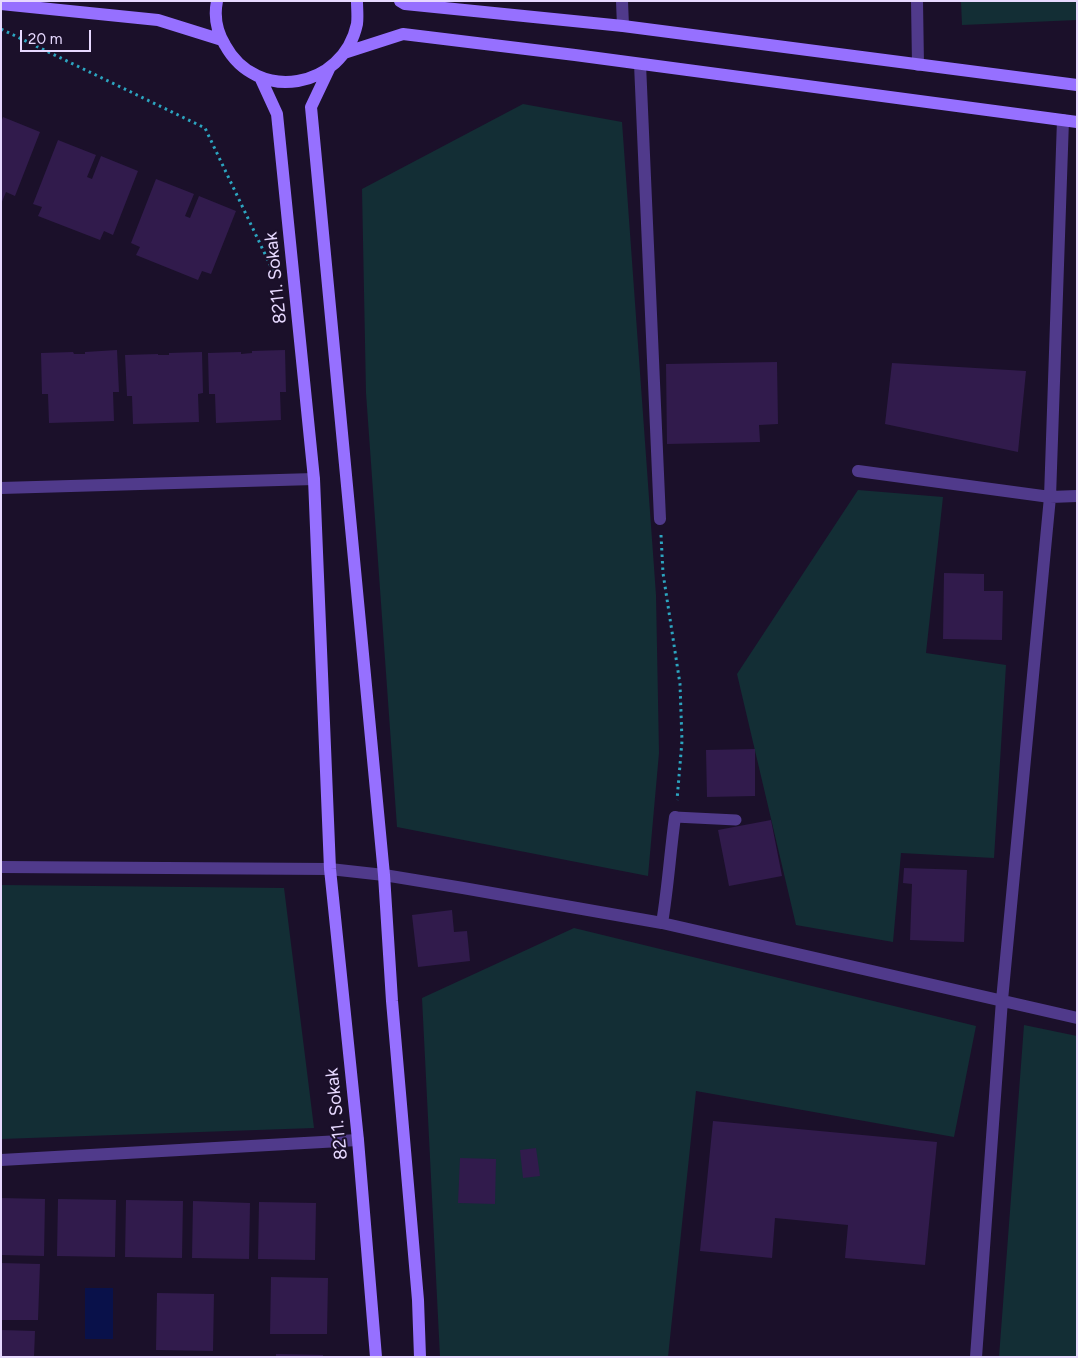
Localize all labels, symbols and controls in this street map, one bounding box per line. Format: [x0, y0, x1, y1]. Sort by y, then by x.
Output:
scale bar [22, 20, 94, 52]
text: 20 m [28, 30, 62, 48]
street label: 8211. Sokak [260, 231, 292, 325]
street label: 8211. Sokak [321, 1067, 353, 1161]

